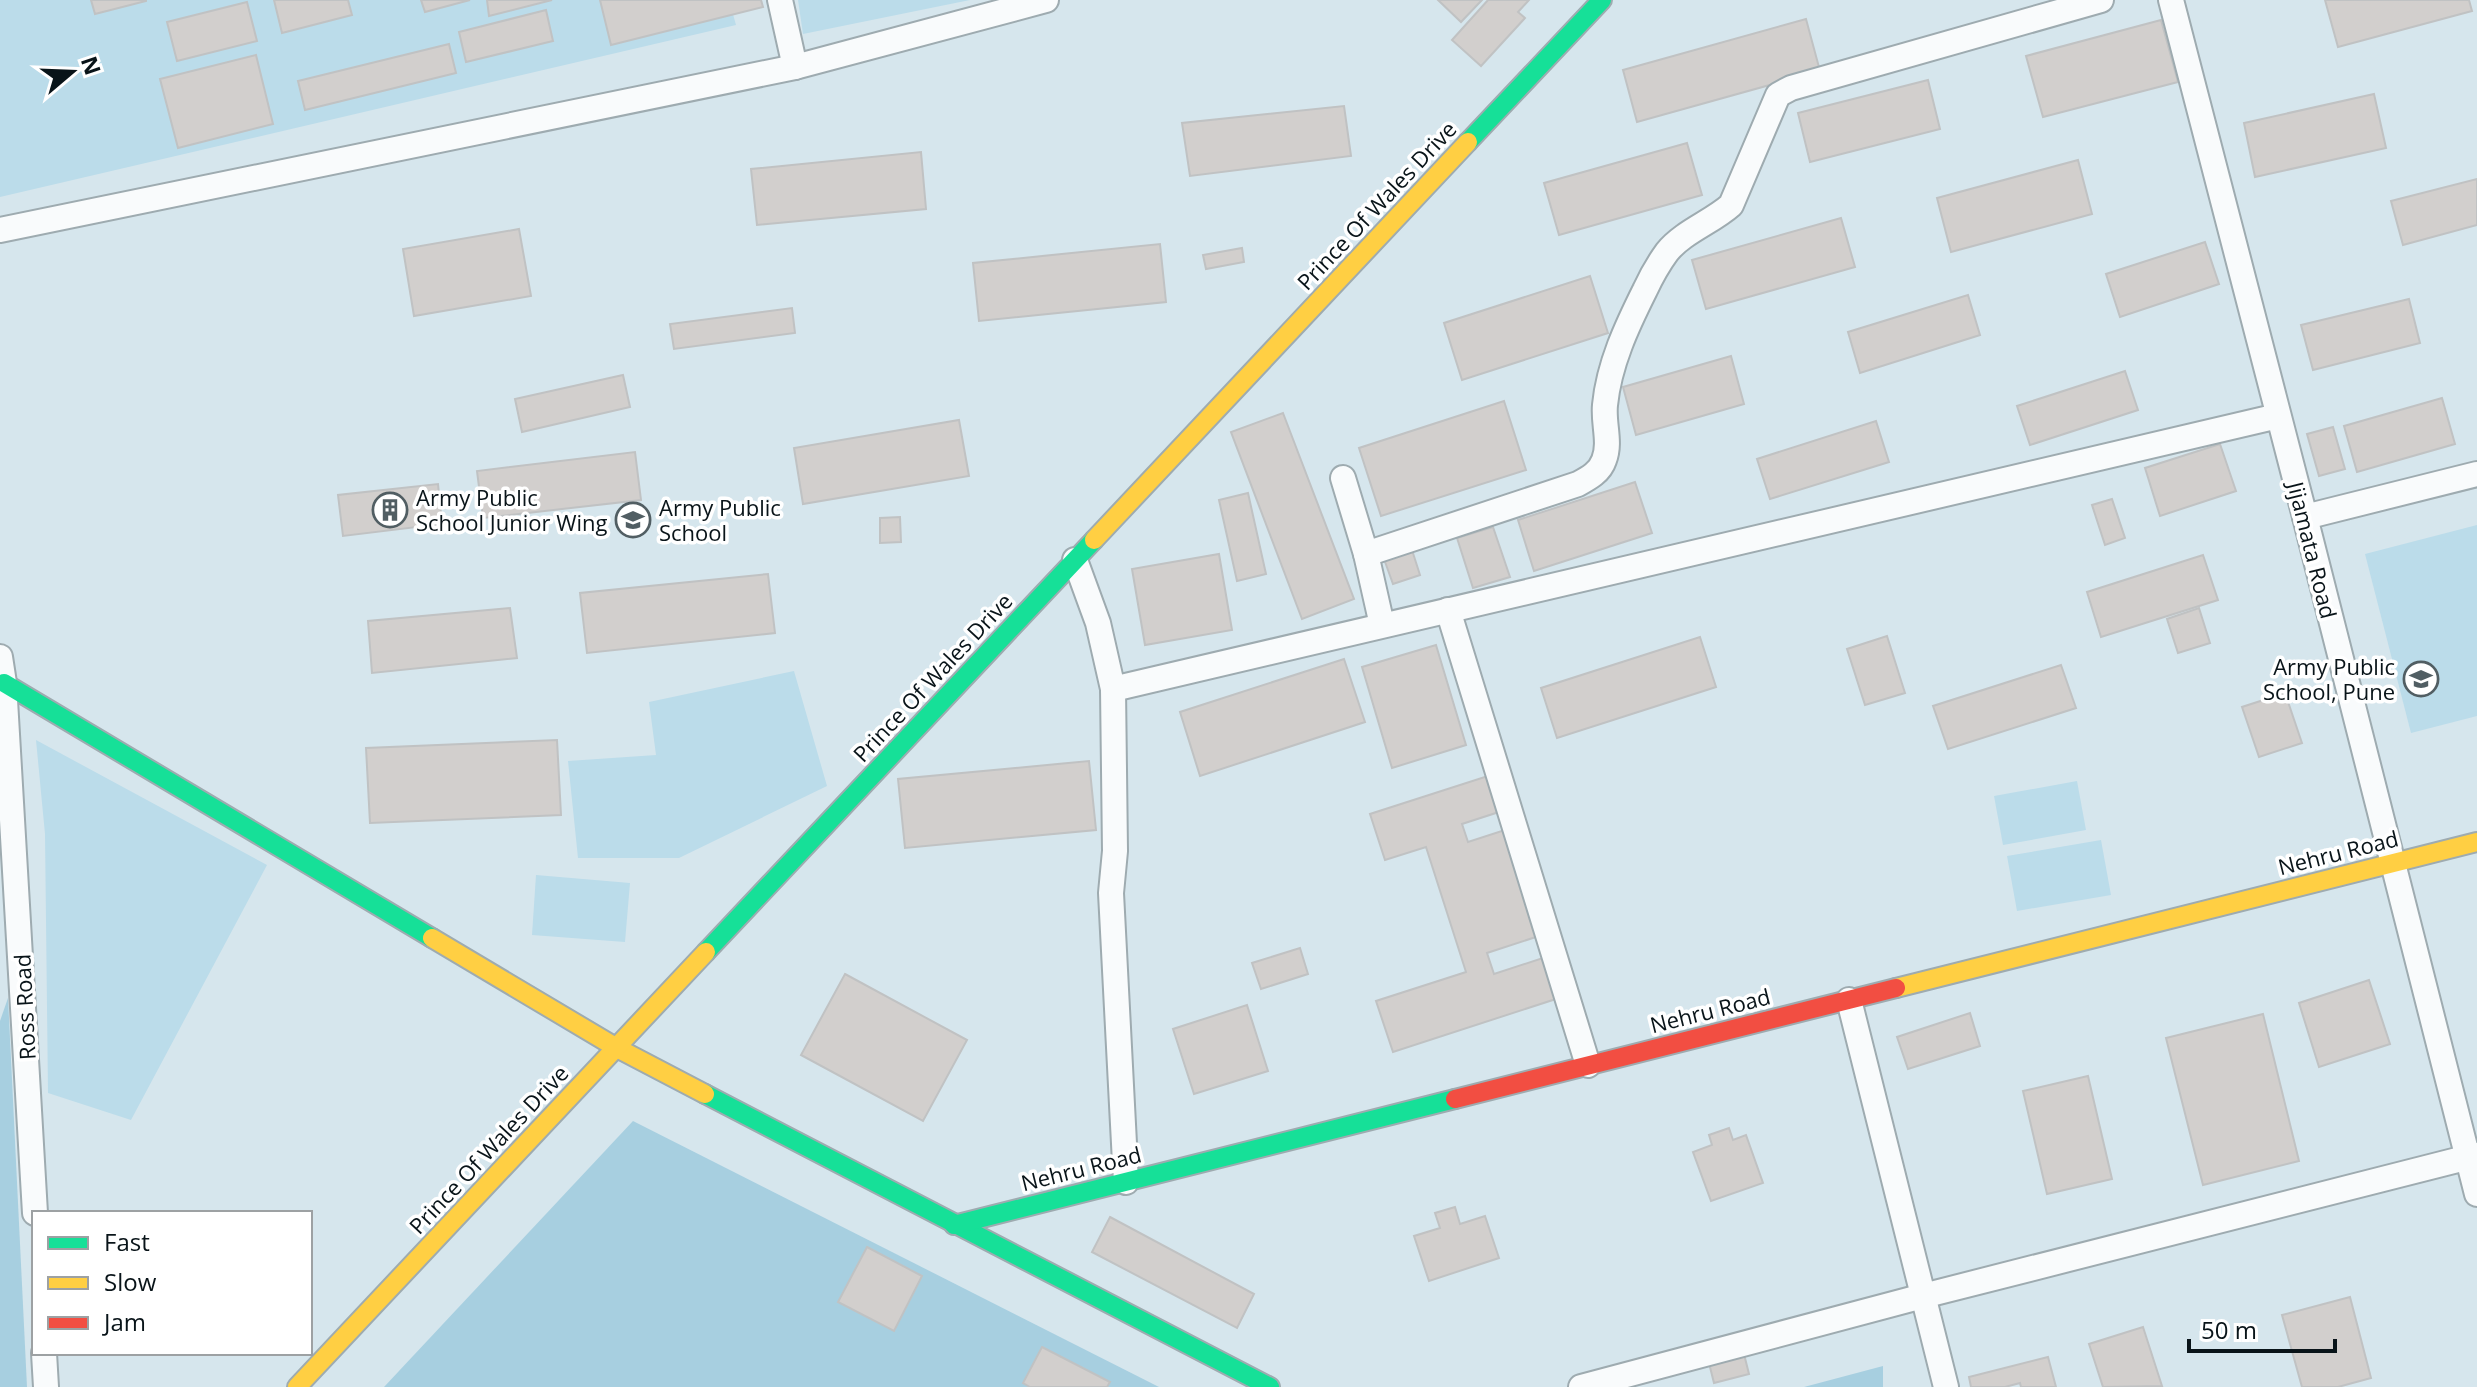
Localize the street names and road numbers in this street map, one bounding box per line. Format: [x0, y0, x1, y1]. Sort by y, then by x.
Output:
street label: Prince Of Wales Drive [1290, 114, 1462, 296]
street label: Jijamata Road [2281, 476, 2345, 622]
street label: Prince Of Wales Drive [846, 586, 1018, 768]
street label: Nehru Road [2275, 823, 2401, 881]
street label: Ross Road [6, 953, 42, 1061]
street label: Nehru Road [1647, 981, 1773, 1039]
street label: Prince Of Wales Drive [402, 1058, 574, 1240]
street label: Nehru Road [1018, 1139, 1144, 1197]

